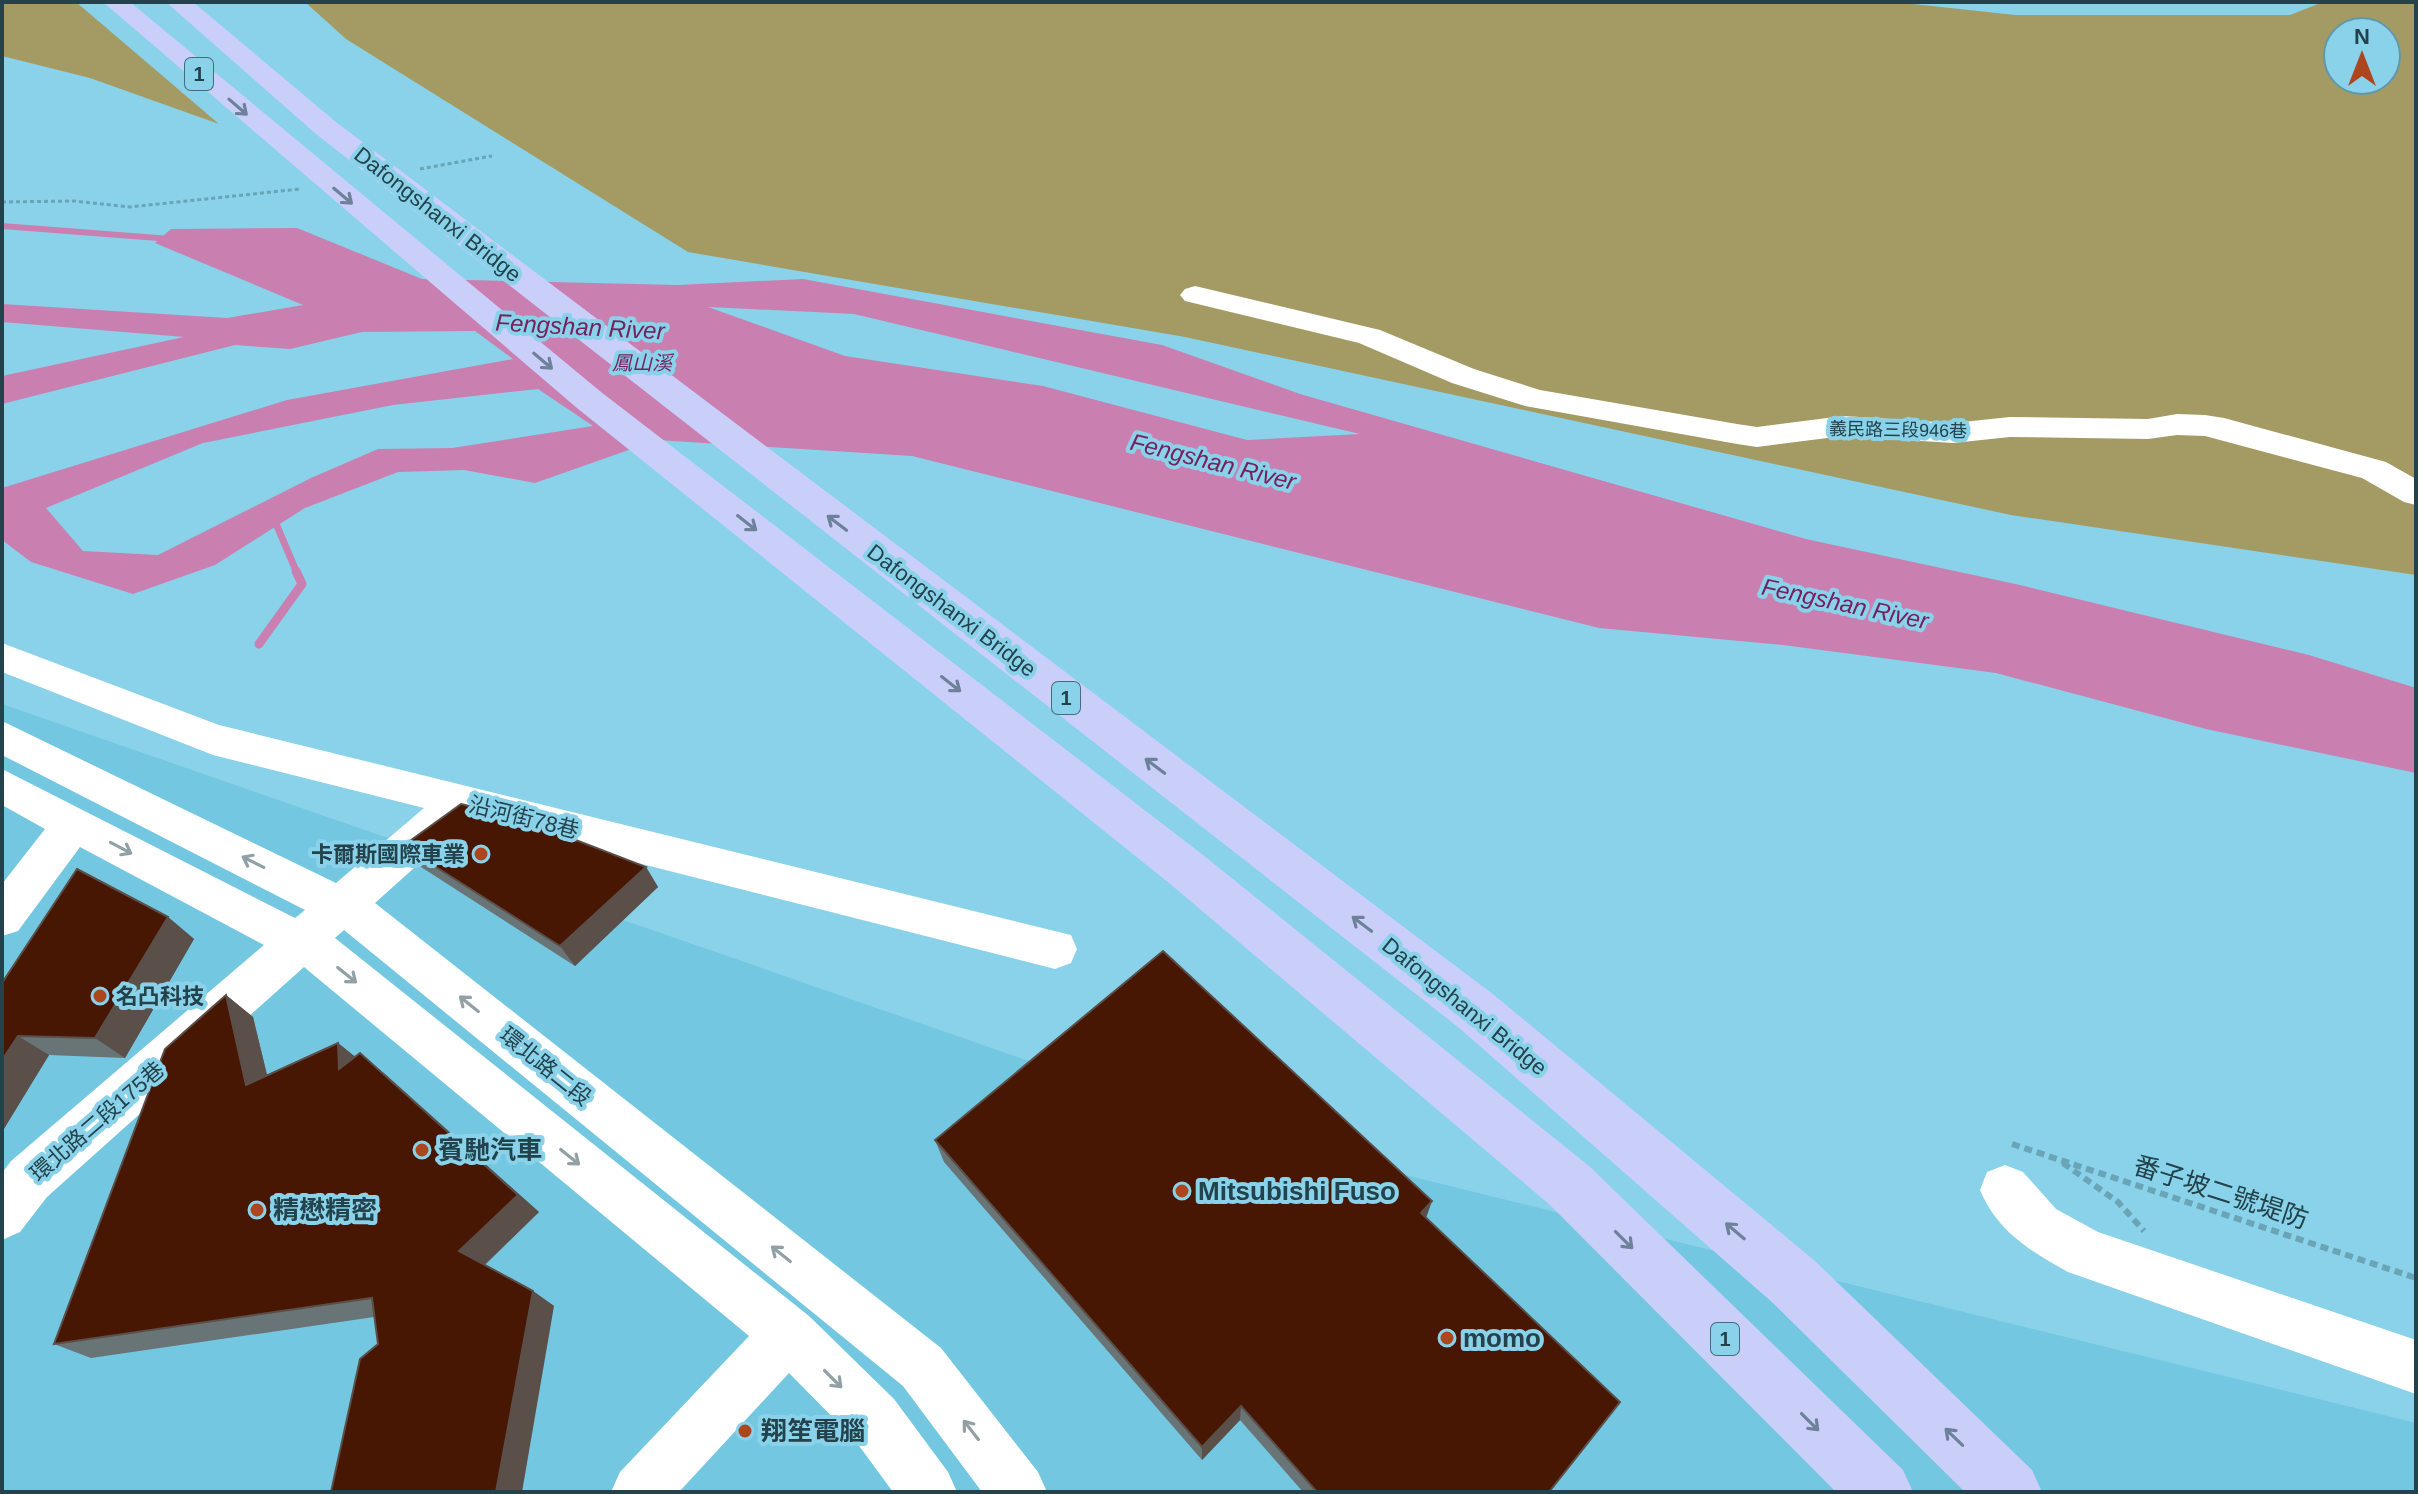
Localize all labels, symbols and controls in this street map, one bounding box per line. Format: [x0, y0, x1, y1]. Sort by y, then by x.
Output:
north arrow [2322, 16, 2402, 96]
text: N [2354, 24, 2370, 49]
road number: 1 [185, 58, 213, 90]
one-way arrow [227, 98, 247, 116]
street label: Dafongshanxi Bridge [350, 142, 526, 287]
one-way arrow [332, 187, 353, 204]
water label: Fengshan River [495, 309, 666, 344]
one-way arrow [532, 352, 553, 370]
water label: 鳳山溪 [612, 352, 675, 374]
street label: 義民路三段946巷 [1829, 419, 1967, 441]
water label: Fengshan River [1128, 428, 1300, 495]
one-way arrow [827, 514, 848, 531]
one-way arrow [736, 515, 757, 532]
street label: Dafongshanxi Bridge [863, 539, 1041, 682]
water label: Fengshan River [1759, 573, 1932, 635]
one-way arrow [940, 675, 961, 693]
road number: 1 [1052, 682, 1080, 714]
one-way arrow [1145, 757, 1166, 774]
street label: 沿河街78巷 [466, 792, 581, 843]
one-way arrow [109, 840, 132, 856]
place label: 卡爾斯國際車業 [311, 842, 465, 867]
marker: 卡爾斯國際車業 [472, 845, 490, 863]
one-way arrow [242, 854, 266, 869]
one-way arrow [1351, 915, 1373, 932]
street label: Dafongshanxi Bridge [1377, 932, 1552, 1080]
one-way arrow [336, 966, 357, 984]
place label: 名凸科技 [116, 984, 204, 1009]
marker: 名凸科技 [91, 987, 109, 1005]
one-way arrow [459, 995, 480, 1013]
street label: 環北路二段 [495, 1022, 596, 1111]
street label: 環北路二段175巷 [25, 1057, 169, 1186]
place label: 賓馳汽車 [438, 1135, 542, 1165]
marker: 賓馳汽車 [413, 1141, 431, 1159]
one-way arrow [559, 1148, 580, 1166]
street label: 番子坡二號堤防 [2130, 1150, 2312, 1234]
place label: Mitsubishi Fuso [1198, 1176, 1396, 1206]
marker: Mitsubishi Fuso [1173, 1182, 1191, 1200]
place label: 精懋精密 [273, 1195, 377, 1225]
marker: 精懋精密 [248, 1201, 266, 1219]
one-way arrow [1725, 1222, 1746, 1240]
one-way arrow [1614, 1230, 1633, 1249]
one-way arrow [771, 1246, 792, 1263]
place label: momo [1463, 1323, 1541, 1353]
road number: 1 [1711, 1323, 1739, 1355]
marker: momo [1438, 1329, 1456, 1347]
one-way arrow [823, 1369, 843, 1388]
one-way arrow [1800, 1412, 1819, 1431]
place label: 翔笙電腦 [761, 1416, 865, 1446]
one-way arrow [962, 1420, 979, 1441]
marker: 翔笙電腦 [736, 1422, 754, 1440]
one-way arrow [1944, 1428, 1964, 1447]

